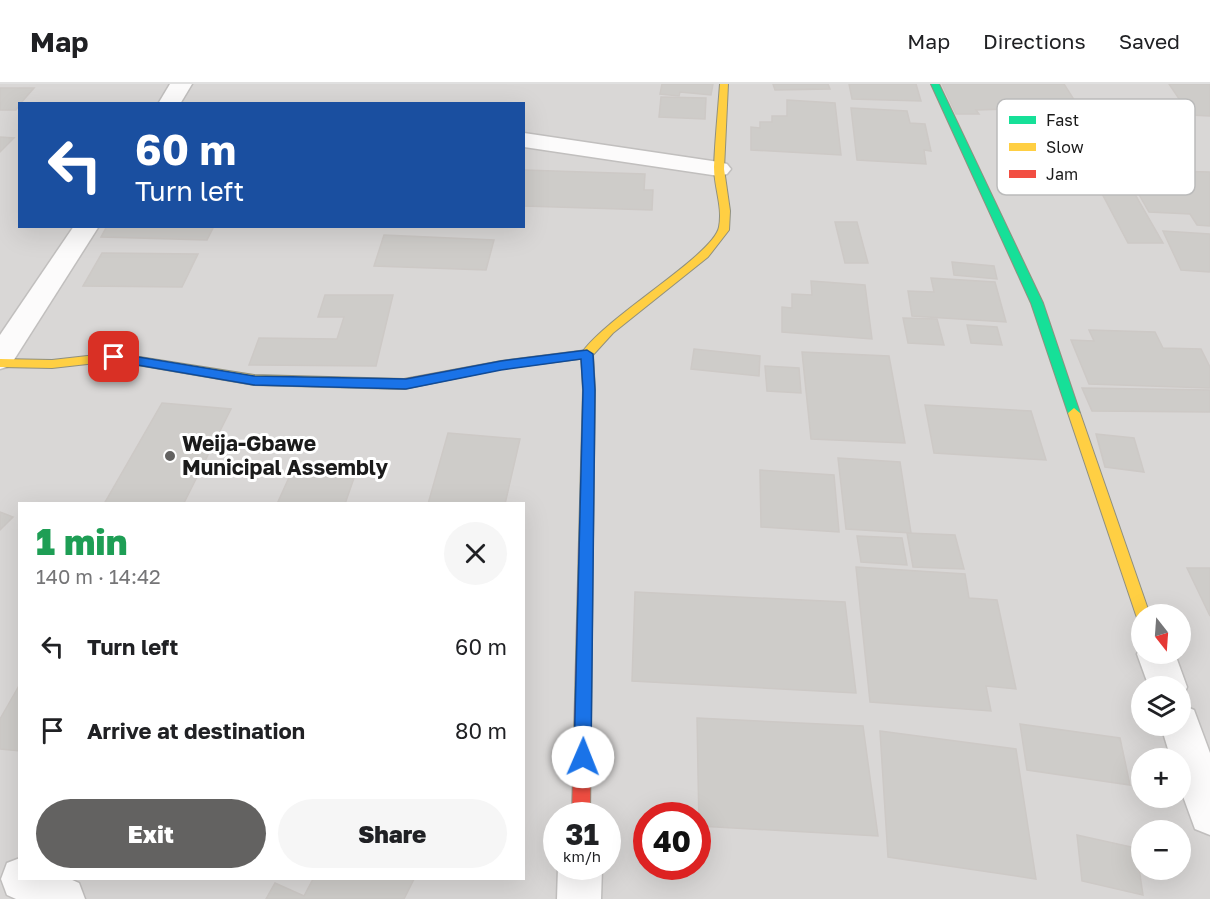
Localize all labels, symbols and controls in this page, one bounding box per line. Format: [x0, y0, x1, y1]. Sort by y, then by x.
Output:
text: Map [30, 25, 88, 58]
text: Map [907, 28, 950, 54]
text: Directions [983, 28, 1086, 54]
text: Saved [1119, 28, 1180, 54]
legend [997, 99, 1195, 195]
text: Fast [1046, 110, 1079, 130]
text: 60 m [135, 124, 236, 174]
icon: left [36, 126, 114, 204]
text: Slow [1046, 137, 1084, 157]
text: Jam [1046, 164, 1078, 184]
text: Turn left [135, 175, 244, 207]
pin [88, 331, 139, 382]
icon: arrive [97, 340, 130, 373]
place label: Weija-Gbawe Municipal Assembly [182, 430, 388, 480]
marker: Weija-Gbawe Municipal Assembly [163, 449, 177, 463]
text: 1 min [36, 520, 127, 563]
button: close [444, 522, 507, 585]
text: 140 m · 14:42 [36, 564, 161, 588]
north arrow [1131, 604, 1191, 664]
map controls [1131, 604, 1191, 880]
icon: left [36, 630, 69, 663]
text: Turn left [87, 633, 178, 660]
text: 60 m [455, 633, 507, 660]
button: layers [1131, 676, 1191, 736]
icon: arrive [36, 714, 69, 747]
text: Arrive at destination [87, 717, 305, 744]
text: 80 m [455, 717, 507, 744]
position arrow [551, 725, 615, 789]
button: + [1131, 748, 1191, 808]
button: Exit [36, 799, 266, 868]
button: Share [278, 799, 507, 868]
speed limit sign: 40 [633, 802, 711, 880]
text: 31 [565, 816, 599, 852]
button: − [1131, 820, 1191, 880]
text: km/h [563, 847, 601, 865]

